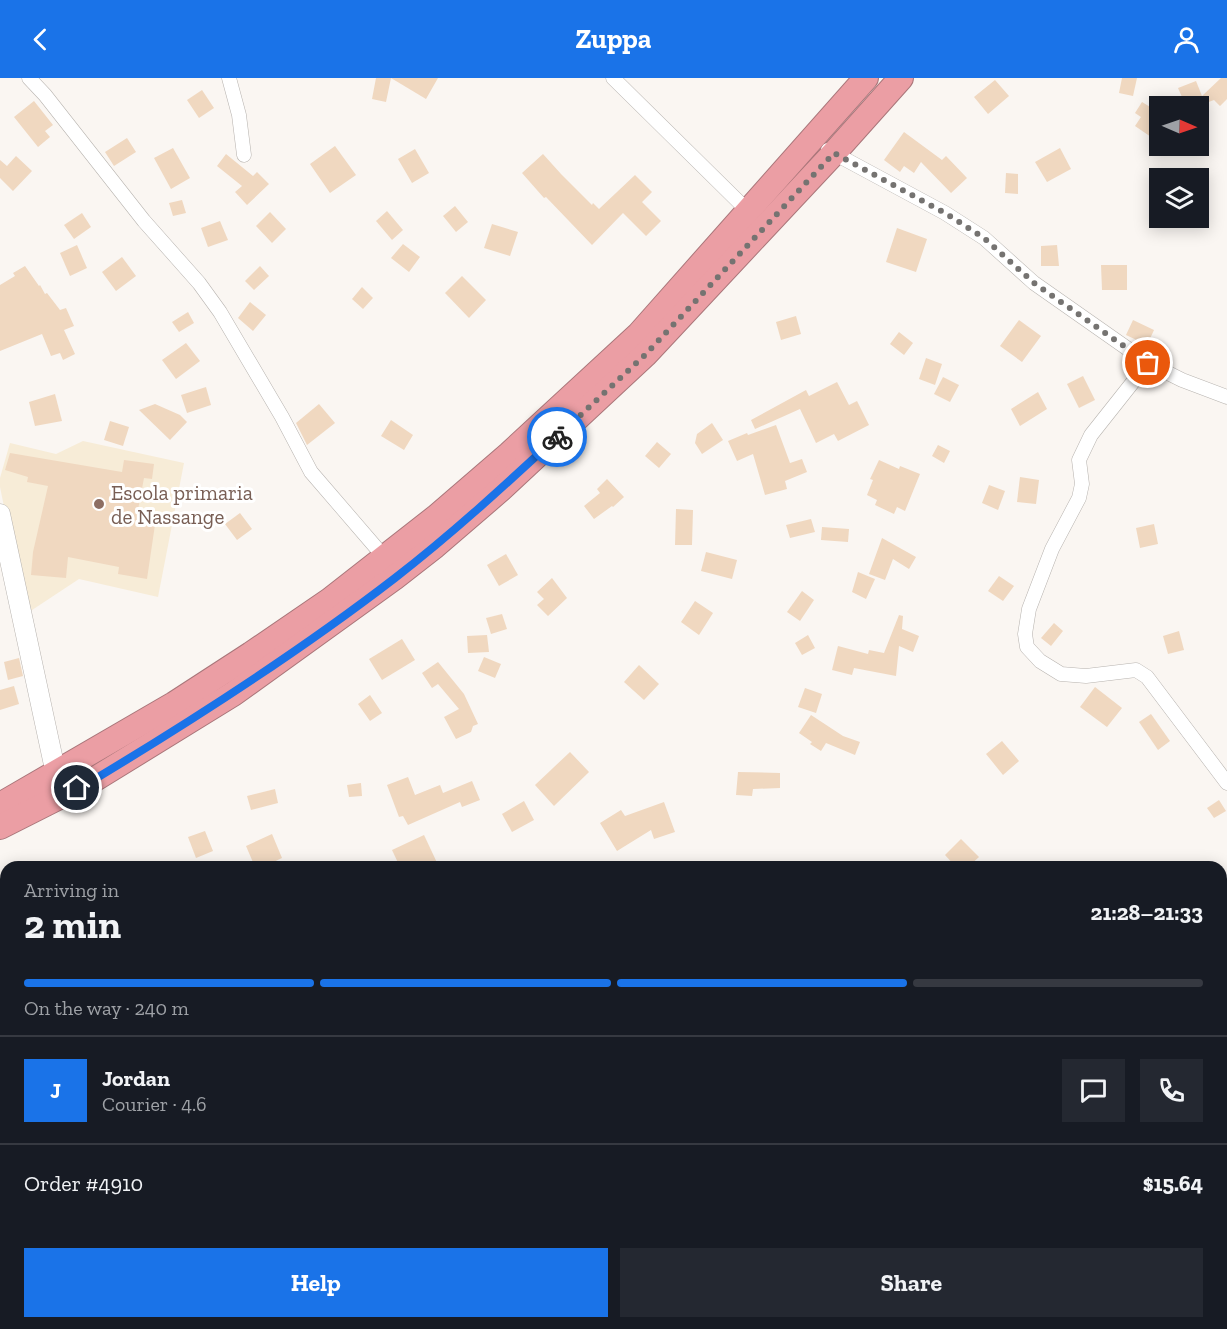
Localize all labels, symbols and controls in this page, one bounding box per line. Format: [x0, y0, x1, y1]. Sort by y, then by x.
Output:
icon: back [24, 23, 57, 56]
text: Zuppa [576, 23, 651, 55]
icon: person [1170, 23, 1203, 56]
north arrow [1149, 96, 1209, 156]
map controls [1149, 96, 1209, 228]
button: layers [1149, 168, 1209, 228]
pin [1122, 337, 1173, 388]
icon: bag [1131, 346, 1164, 379]
courier [527, 407, 587, 467]
icon: bike [541, 421, 574, 454]
place label: Escola primaria de Nassange [111, 480, 253, 529]
marker: Escola primaria de Nassange [92, 497, 106, 511]
pin [51, 762, 102, 813]
icon: home [60, 771, 93, 804]
text: Arriving in [24, 878, 119, 902]
text: 21:28–21:33 [1091, 899, 1203, 926]
text: 2 min [24, 901, 121, 948]
text: On the way · 240 m [24, 996, 189, 1020]
button: chat [1062, 1059, 1125, 1122]
button: phone [1140, 1059, 1203, 1122]
text: Jordan [102, 1065, 170, 1092]
text: J [50, 1077, 61, 1104]
text: Courier · 4.6 [102, 1092, 207, 1116]
text: Order #4910 [24, 1170, 143, 1197]
text: $15.64 [1143, 1170, 1203, 1197]
button: Help [24, 1248, 608, 1317]
button: Share [620, 1248, 1203, 1317]

